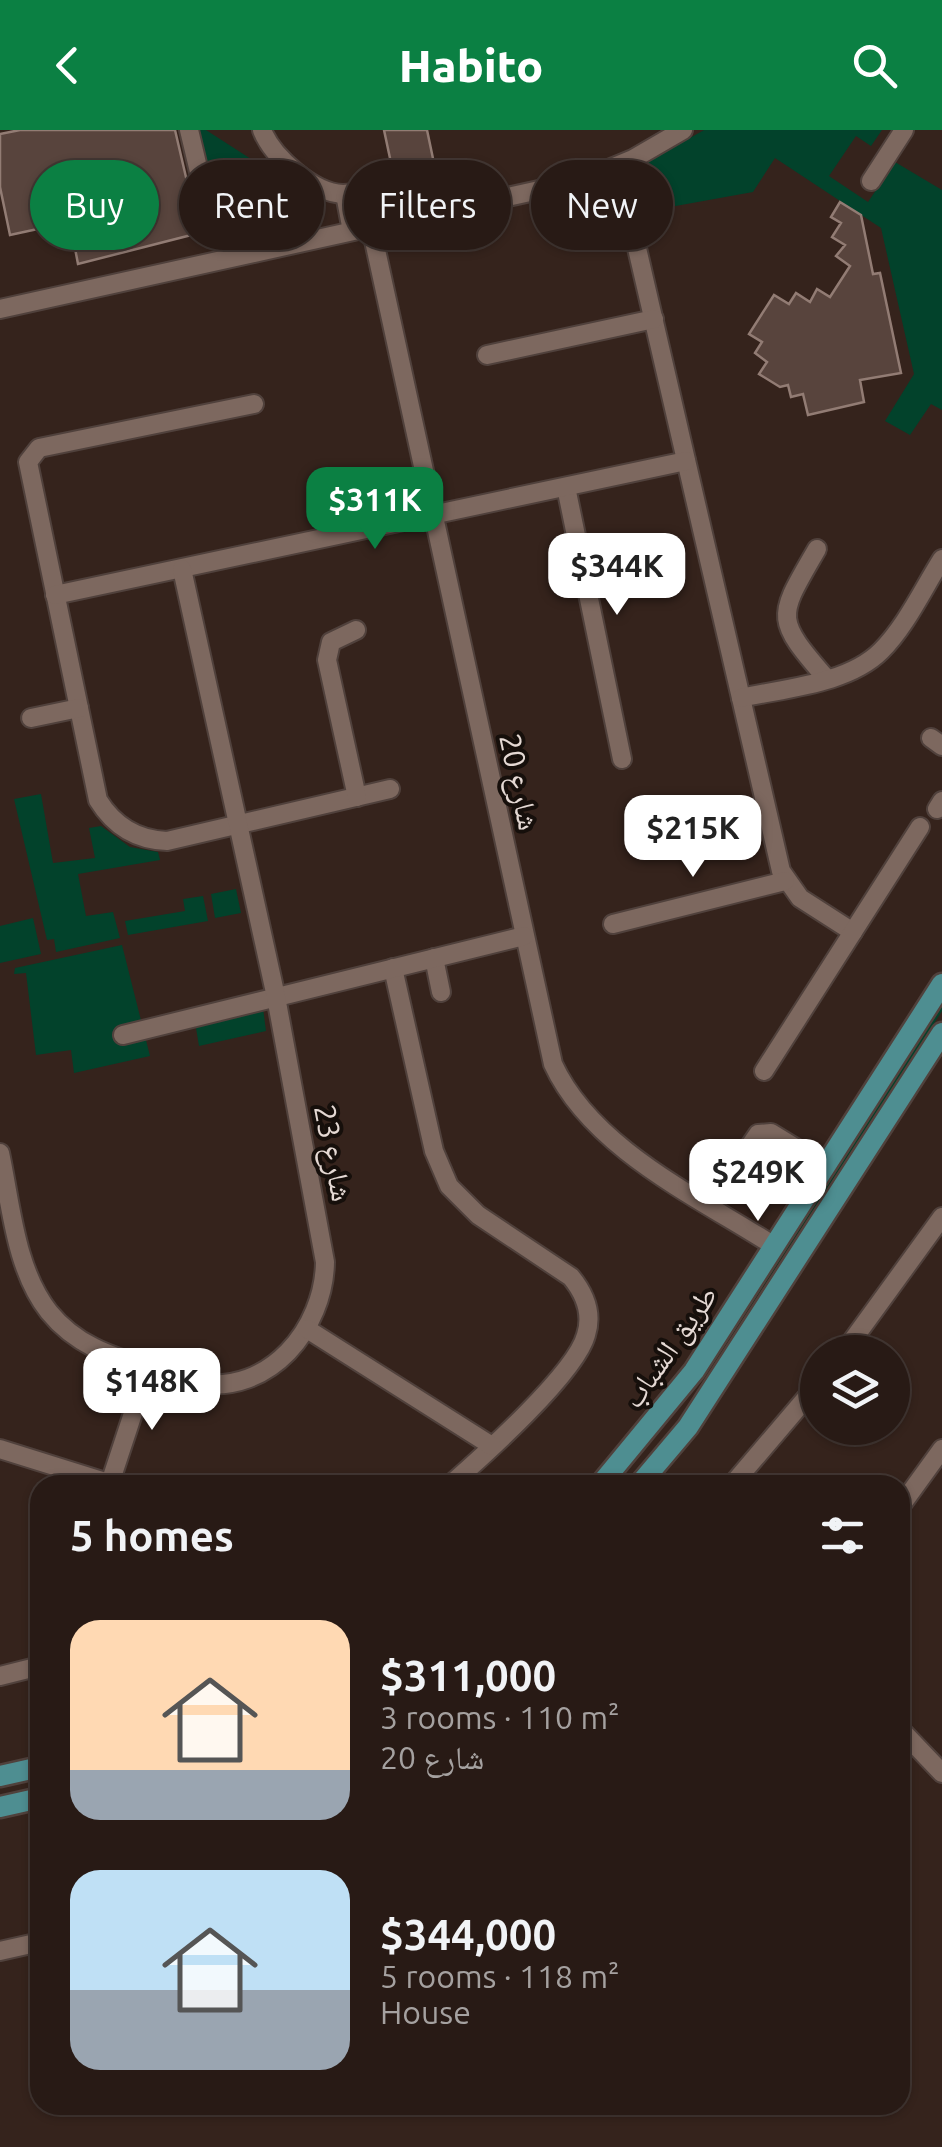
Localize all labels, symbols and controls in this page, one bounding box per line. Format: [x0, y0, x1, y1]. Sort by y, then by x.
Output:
icon: back [40, 38, 95, 93]
icon: search [847, 38, 902, 93]
text: Habito [399, 40, 543, 91]
chip: Buy [30, 160, 159, 250]
chip: Rent [179, 160, 324, 250]
chip: Filters [344, 160, 511, 250]
chip: New [531, 160, 673, 250]
pin: $311K [305, 467, 445, 552]
text: $311K [328, 481, 422, 517]
pin: $344K [547, 533, 687, 618]
text: $344K [570, 547, 664, 583]
street label: شارع 20 [490, 730, 547, 834]
pin: $215K [623, 795, 763, 880]
text: $215K [646, 809, 740, 845]
street label: شارع 23 [305, 1102, 360, 1205]
pin: $249K [688, 1139, 828, 1224]
text: $249K [711, 1153, 805, 1189]
street label: طريق الشباب [615, 1279, 725, 1415]
map controls [800, 1335, 910, 1445]
button: layers [800, 1335, 910, 1445]
pin: $148K [82, 1348, 222, 1433]
text: $148K [105, 1362, 199, 1398]
icon: filters [815, 1508, 870, 1563]
text: 5 homes [70, 1512, 234, 1559]
text: $311,000 [380, 1652, 556, 1699]
icon: home [150, 1660, 270, 1780]
text: 3 rooms · 110 m² [380, 1699, 620, 1735]
text: شارع 20 [380, 1739, 484, 1775]
icon: home [150, 1910, 270, 2030]
text: $344,000 [380, 1911, 556, 1958]
text: 5 rooms · 118 m² [380, 1958, 620, 1994]
text: House [380, 1994, 471, 2030]

